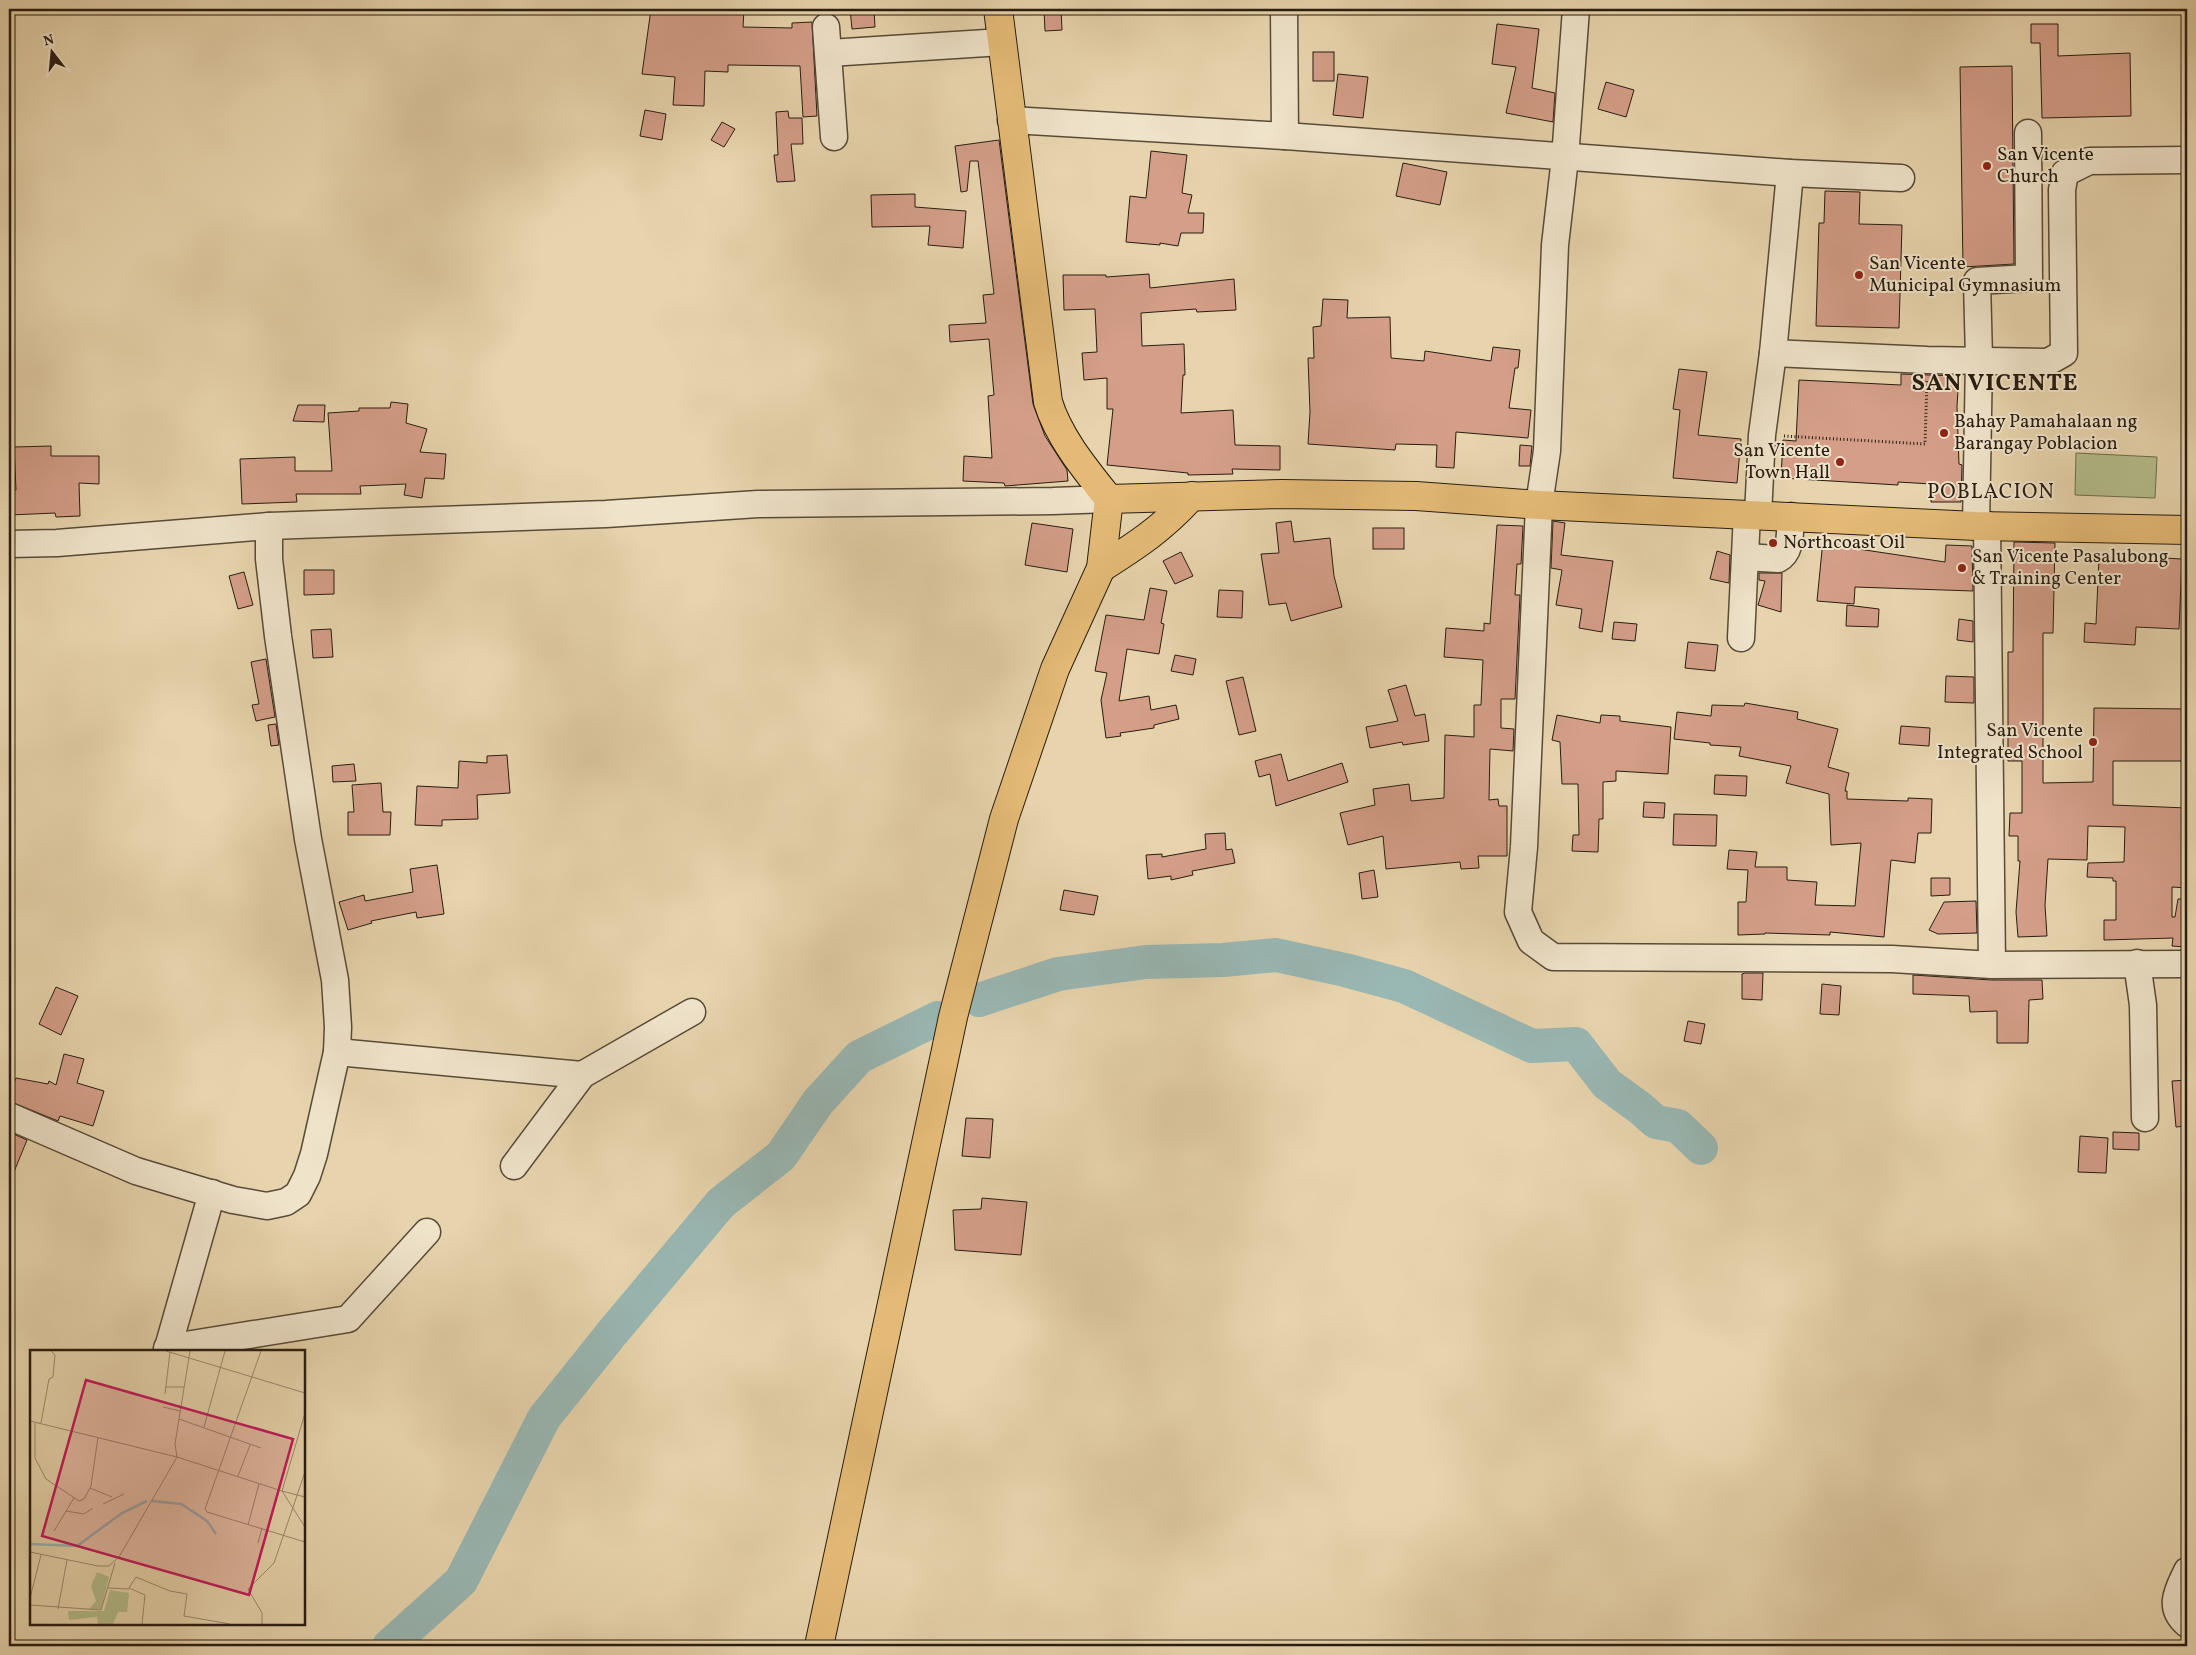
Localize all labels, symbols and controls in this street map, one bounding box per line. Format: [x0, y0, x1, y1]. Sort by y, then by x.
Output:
north arrow [28, 28, 78, 78]
text: N [41, 30, 56, 51]
place label: San Vicente Church [1997, 142, 2094, 190]
marker: San Vicente Church [1981, 160, 1993, 172]
place label: San Vicente Municipal Gymnasium [1869, 251, 2061, 299]
marker: San Vicente Municipal Gymnasium [1853, 269, 1865, 281]
district label: SAN VICENTE [1912, 367, 2078, 401]
place label: Bahay Pamahalaan ng Barangay Poblacion [1954, 409, 2137, 457]
marker: Bahay Pamahalaan ng Barangay Poblacion [1938, 427, 1950, 439]
place label: San Vicente Town Hall [1733, 438, 1830, 486]
marker: San Vicente Town Hall [1834, 456, 1846, 468]
district label: POBLACION [1927, 478, 2055, 507]
place label: Northcoast Oil [1783, 530, 1905, 556]
marker: Northcoast Oil [1767, 537, 1779, 549]
place label: San Vicente Pasalubong & Training Center [1972, 544, 2169, 592]
marker: San Vicente Pasalubong & Training Center [1956, 562, 1968, 574]
place label: San Vicente Integrated School [1937, 718, 2083, 766]
marker: San Vicente Integrated School [2087, 736, 2099, 748]
inset map [30, 1350, 305, 1625]

